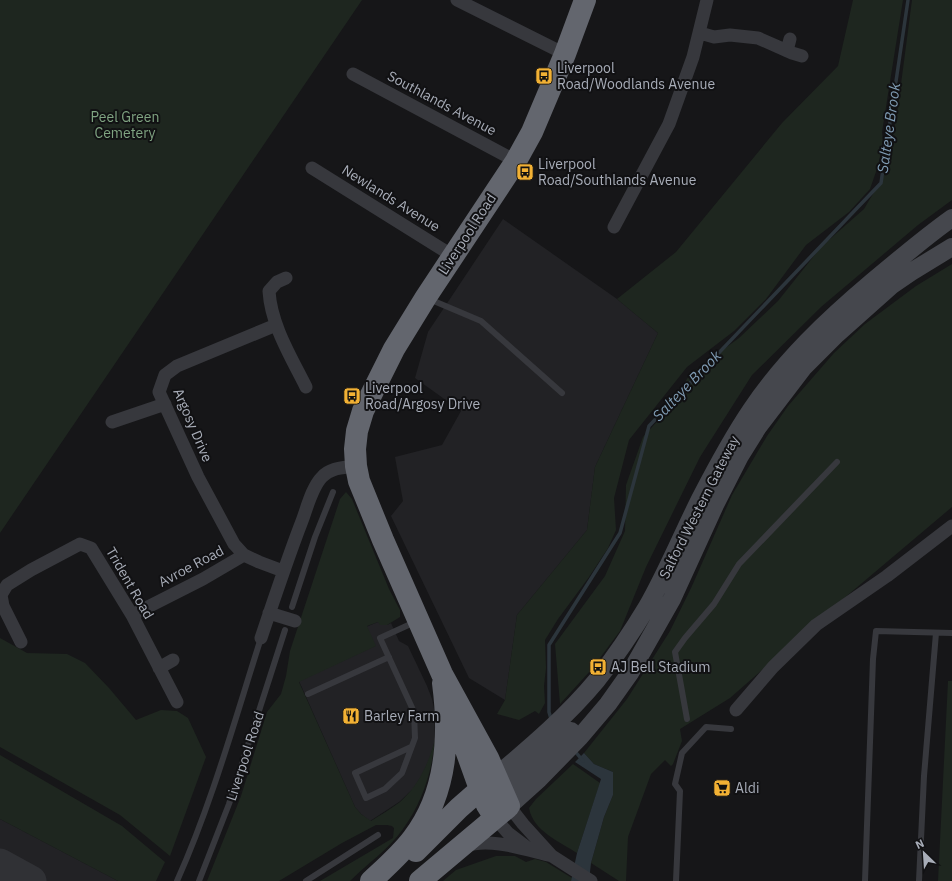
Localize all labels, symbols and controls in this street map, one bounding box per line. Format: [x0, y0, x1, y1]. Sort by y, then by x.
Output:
place label: Liverpool Road/Woodlands Avenue [557, 59, 715, 93]
bus stop icon: Liverpool Road/Woodlands Avenue [534, 66, 554, 86]
street label: Southlands Avenue [384, 67, 500, 140]
water label: Salteye Brook [873, 81, 904, 174]
park label: Peel Green Cemetery [91, 108, 159, 142]
place label: Liverpool Road/Southlands Avenue [538, 155, 697, 189]
street label: Newlands Avenue [339, 161, 444, 236]
bus stop icon: Liverpool Road/Southlands Avenue [515, 162, 535, 182]
street label: Liverpool Road [434, 190, 500, 278]
water label: Salteye Brook [648, 346, 725, 425]
place label: Liverpool Road/Argosy Drive [365, 379, 481, 413]
street label: Argosy Drive [169, 385, 217, 465]
bus stop icon: Liverpool Road/Argosy Drive [342, 386, 362, 406]
street label: Salford Western Gateway [655, 432, 743, 582]
street label: Avroe Road [155, 541, 227, 591]
street label: Trident Road [102, 544, 158, 622]
bus stop icon: AJ Bell Stadium [588, 657, 608, 677]
place label: AJ Bell Stadium [611, 658, 710, 676]
restaurant icon: Barley Farm [341, 706, 361, 726]
place label: Barley Farm [364, 707, 440, 725]
street label: Liverpool Road [222, 709, 268, 803]
supermarket icon: Aldi [712, 778, 732, 798]
place label: Aldi [735, 779, 759, 797]
north arrow [904, 833, 944, 873]
text: N [913, 836, 926, 852]

